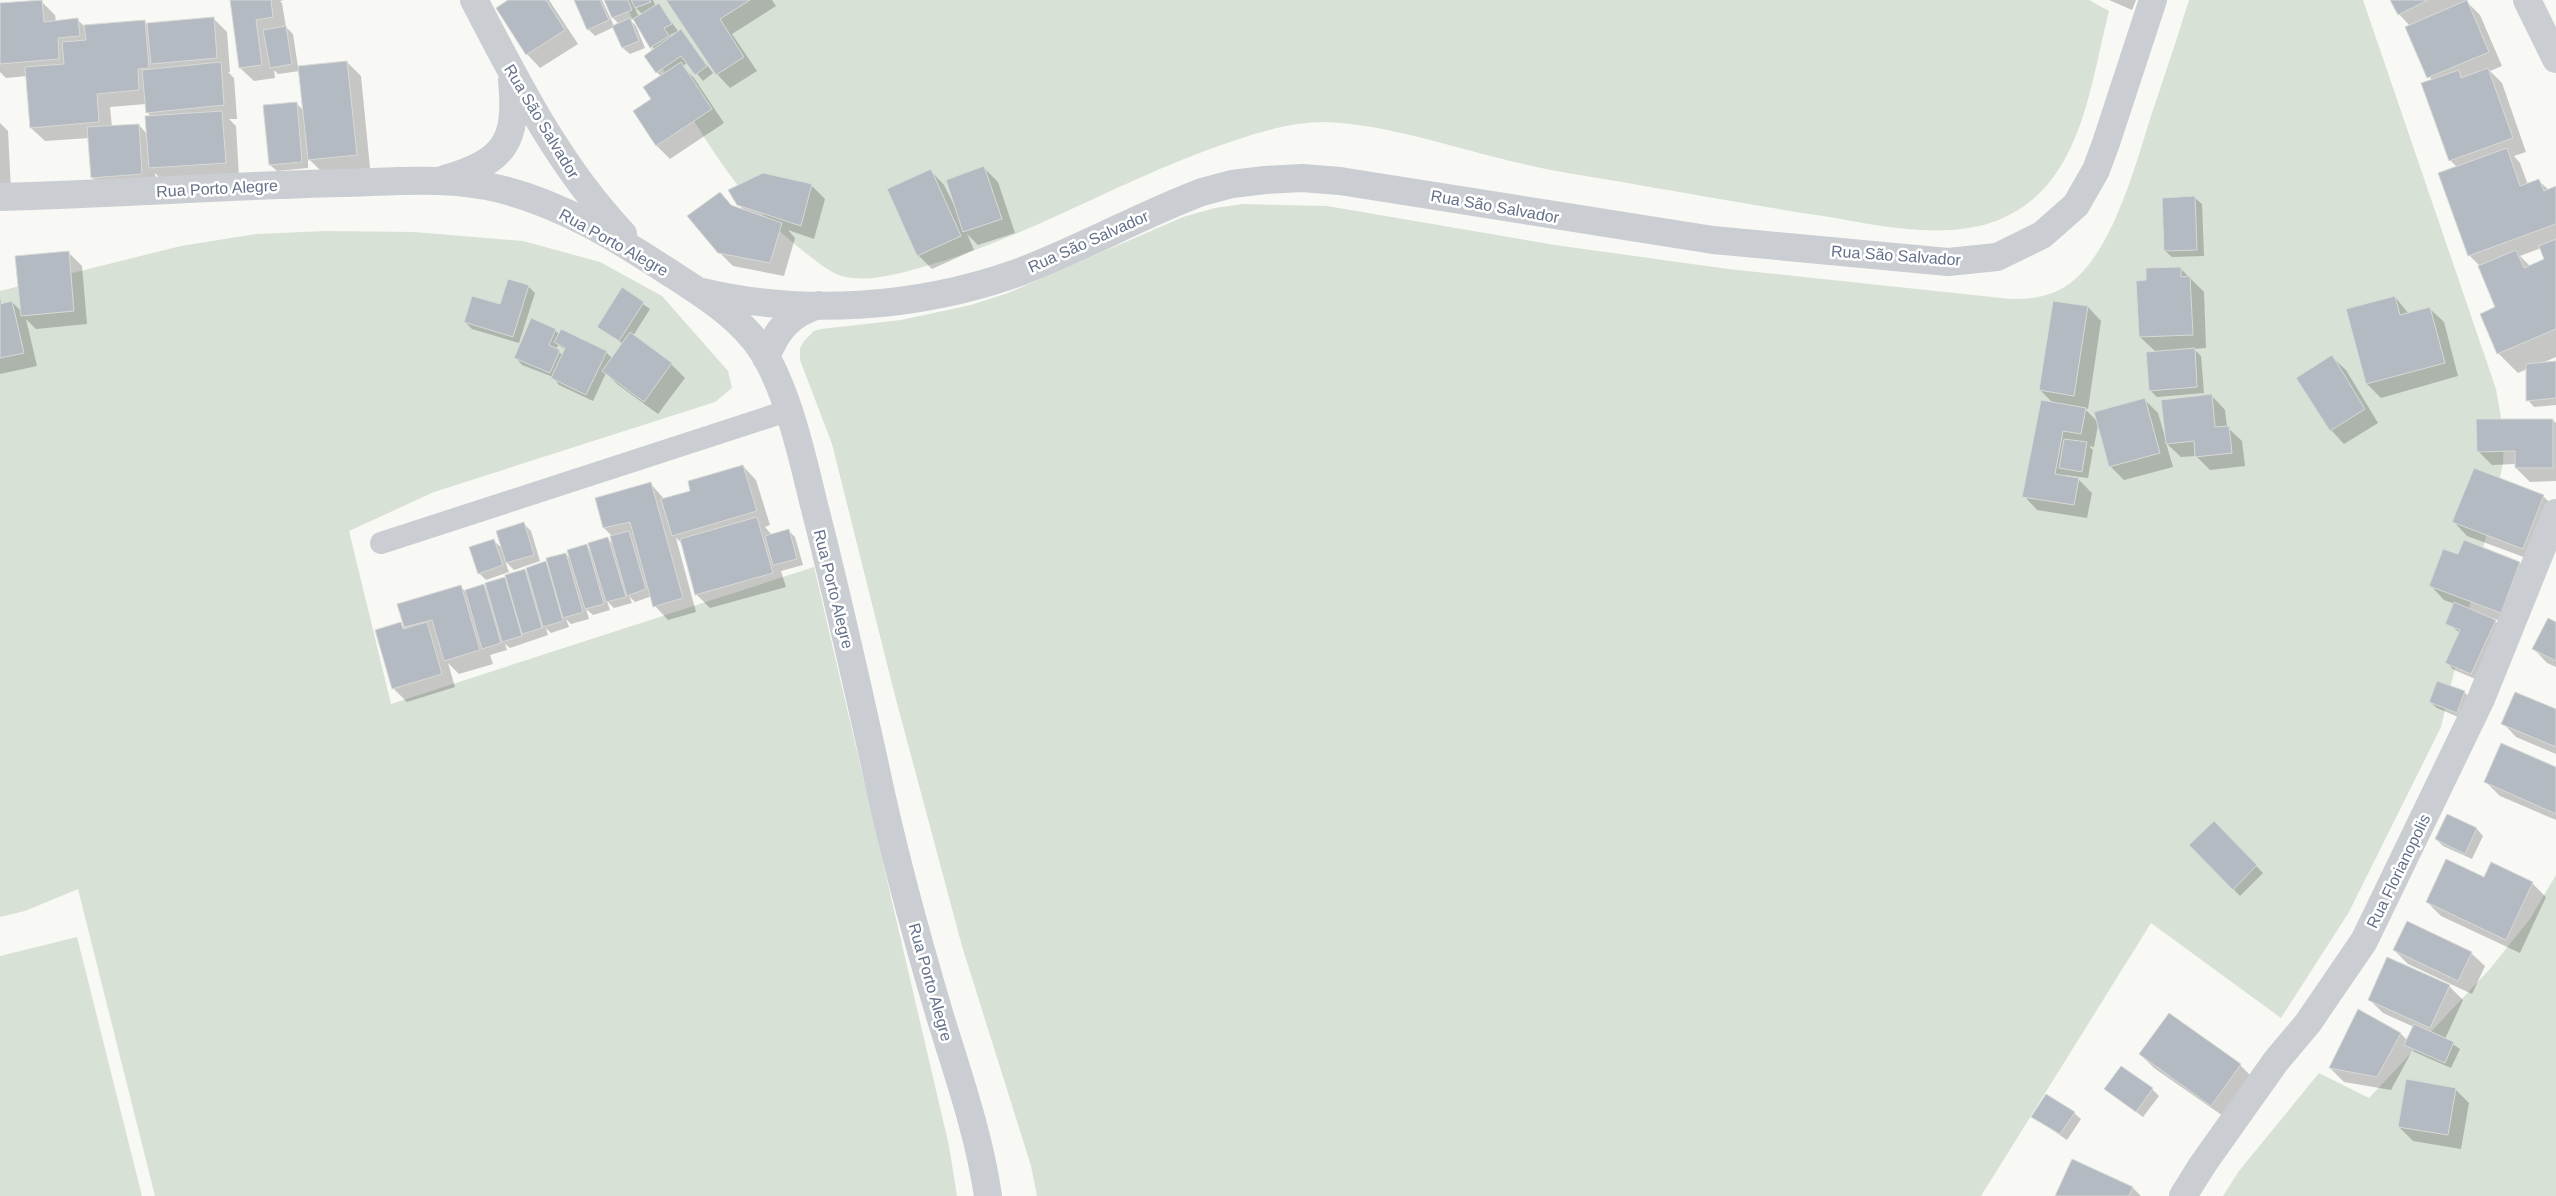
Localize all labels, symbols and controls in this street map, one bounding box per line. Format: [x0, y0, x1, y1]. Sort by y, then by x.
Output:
street label: Rua São Salvador [501, 61, 583, 182]
street label: Rua Porto Alegre [156, 177, 278, 200]
street label: Rua São Salvador [1429, 187, 1561, 226]
street label: Rua Porto Alegre [556, 205, 671, 279]
street label: Rua São Salvador [1025, 207, 1152, 276]
street label: Rua São Salvador [1831, 242, 1962, 269]
street label: Rua Porto Alegre [811, 528, 857, 650]
street label: Rua Florianopolis [2364, 812, 2433, 931]
street label: Rua Porto Alegre [906, 921, 956, 1043]

